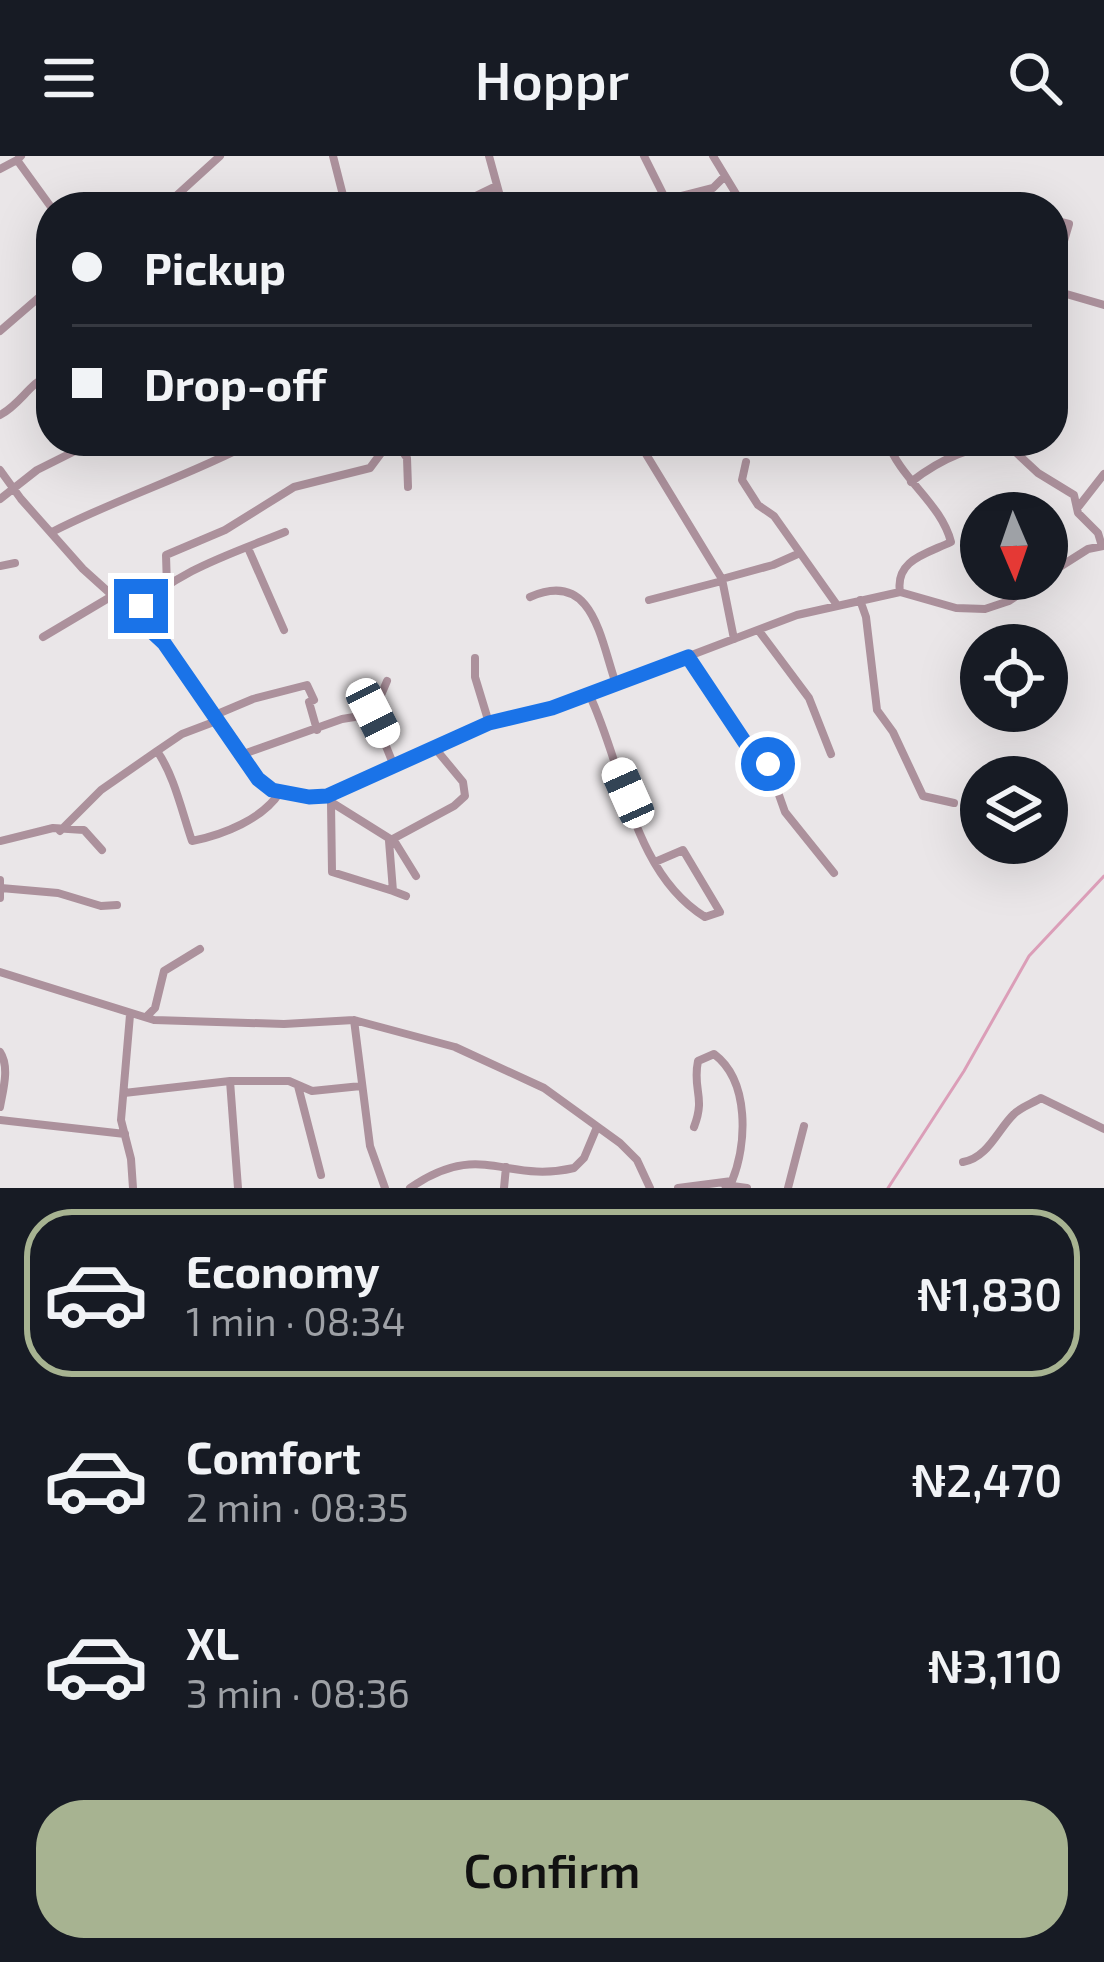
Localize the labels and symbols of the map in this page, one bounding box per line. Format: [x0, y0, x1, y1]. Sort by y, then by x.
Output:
north arrow [960, 492, 1068, 600]
route end [114, 579, 168, 633]
car [341, 673, 405, 753]
route start [741, 737, 795, 791]
car [597, 753, 659, 833]

